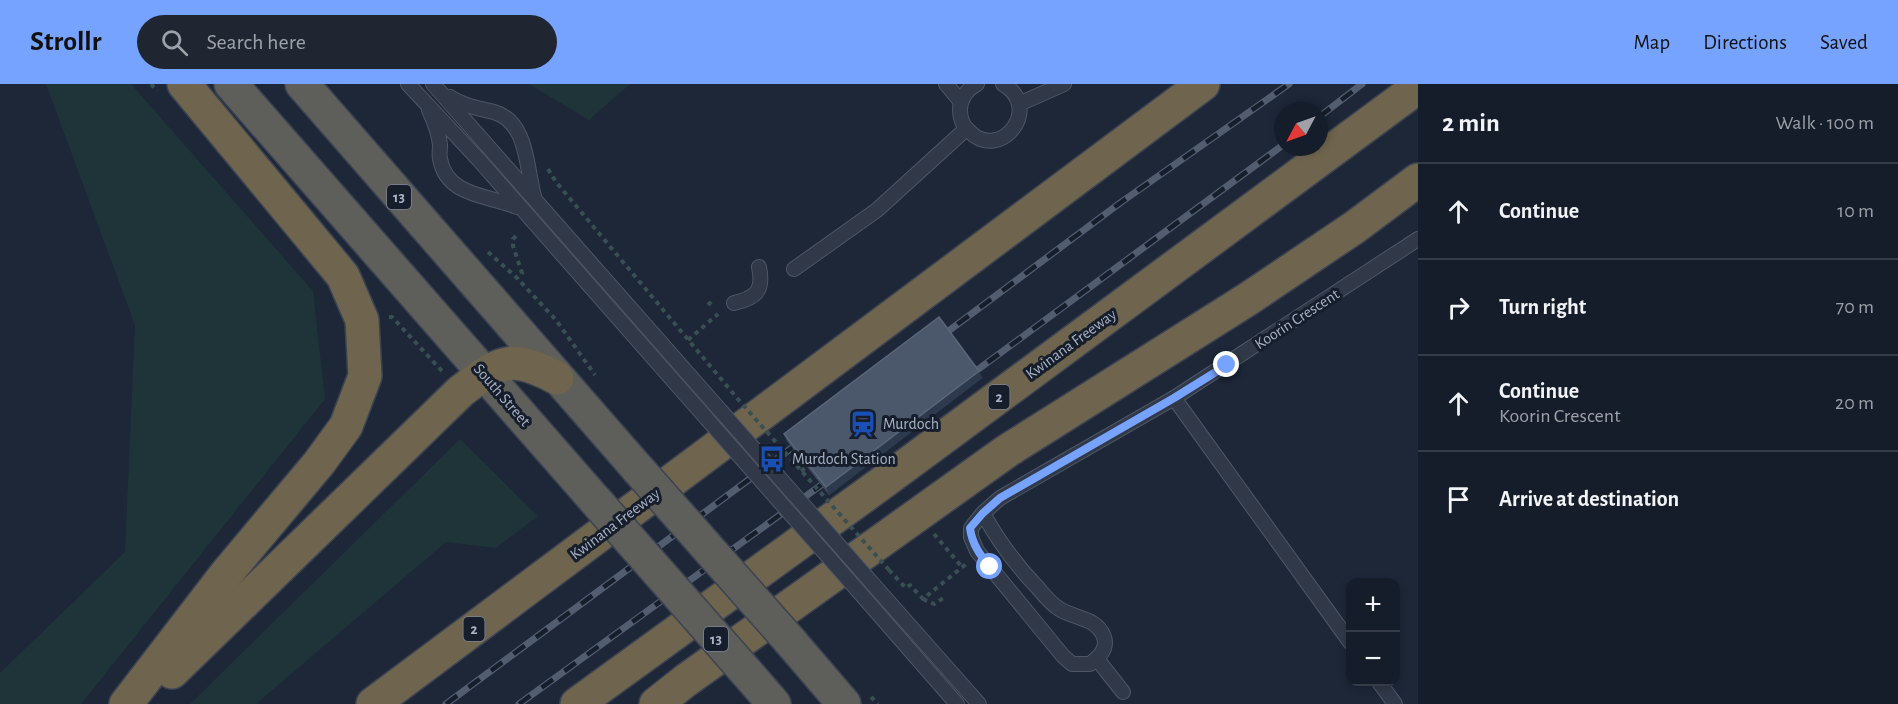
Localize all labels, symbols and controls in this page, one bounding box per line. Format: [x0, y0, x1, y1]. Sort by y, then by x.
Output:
search box [137, 15, 557, 69]
icon: search [158, 26, 191, 59]
text: Strollr [30, 28, 101, 56]
text: Search here [206, 31, 306, 53]
text: Map [1634, 32, 1670, 53]
text: Directions [1703, 32, 1787, 53]
text: Saved [1820, 32, 1868, 53]
north arrow [1274, 102, 1328, 156]
text: 2 min [1442, 110, 1500, 136]
text: Walk · 100 m [1775, 113, 1874, 133]
road number: 13 [387, 185, 411, 209]
icon: ahead [1442, 195, 1475, 228]
text: Continue [1499, 200, 1579, 222]
text: 10 m [1837, 201, 1874, 221]
street label: Koorin Crescent [1252, 286, 1342, 352]
icon: right [1442, 291, 1475, 324]
text: Turn right [1499, 296, 1586, 318]
text: 70 m [1836, 297, 1874, 317]
street label: Kwinana Freeway [1023, 306, 1120, 383]
route end [1213, 351, 1239, 377]
street label: South Street [471, 361, 533, 429]
text: Continue [1499, 380, 1579, 402]
road number: 2 [988, 385, 1010, 409]
icon: ahead [1442, 387, 1475, 420]
text: 20 m [1835, 393, 1874, 413]
text: Koorin Crescent [1499, 406, 1621, 426]
station icon: Murdoch [848, 409, 878, 439]
place label: Murdoch [883, 416, 939, 432]
bus stop icon: Murdoch Station [757, 444, 787, 474]
place label: Murdoch Station [792, 451, 896, 467]
icon: arrive [1442, 483, 1475, 516]
street label: Kwinana Freeway [567, 485, 663, 564]
text: Arrive at destination [1499, 488, 1679, 510]
route start [976, 553, 1002, 579]
map controls [1346, 578, 1400, 686]
button: + [1346, 578, 1400, 632]
road number: 2 [464, 617, 484, 641]
road number: 13 [704, 627, 728, 651]
button: − [1346, 632, 1400, 686]

